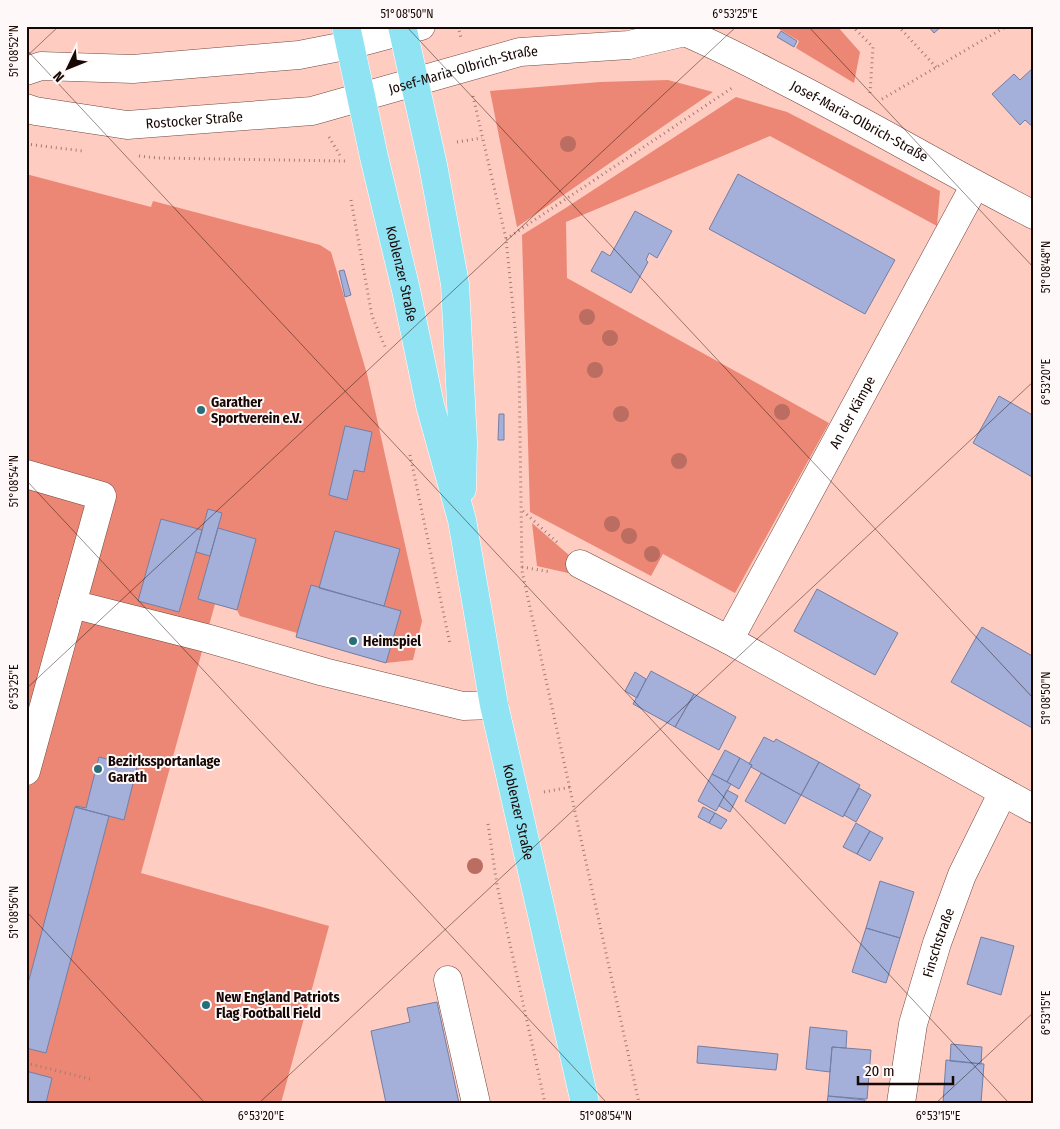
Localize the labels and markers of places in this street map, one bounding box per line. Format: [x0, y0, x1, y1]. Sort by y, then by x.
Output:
place label: Garather Sportverein e.V. [211, 394, 302, 427]
marker: Garather Sportverein e.V. [195, 404, 207, 416]
place label: Heimspiel [363, 633, 421, 650]
marker: Heimspiel [347, 635, 359, 647]
place label: Bezirkssportanlage Garath [108, 753, 220, 786]
marker: Bezirkssportanlage Garath [92, 763, 104, 775]
place label: New England Patriots Flag Football Field [216, 989, 340, 1022]
marker: New England Patriots Flag Football Field [200, 999, 212, 1011]

